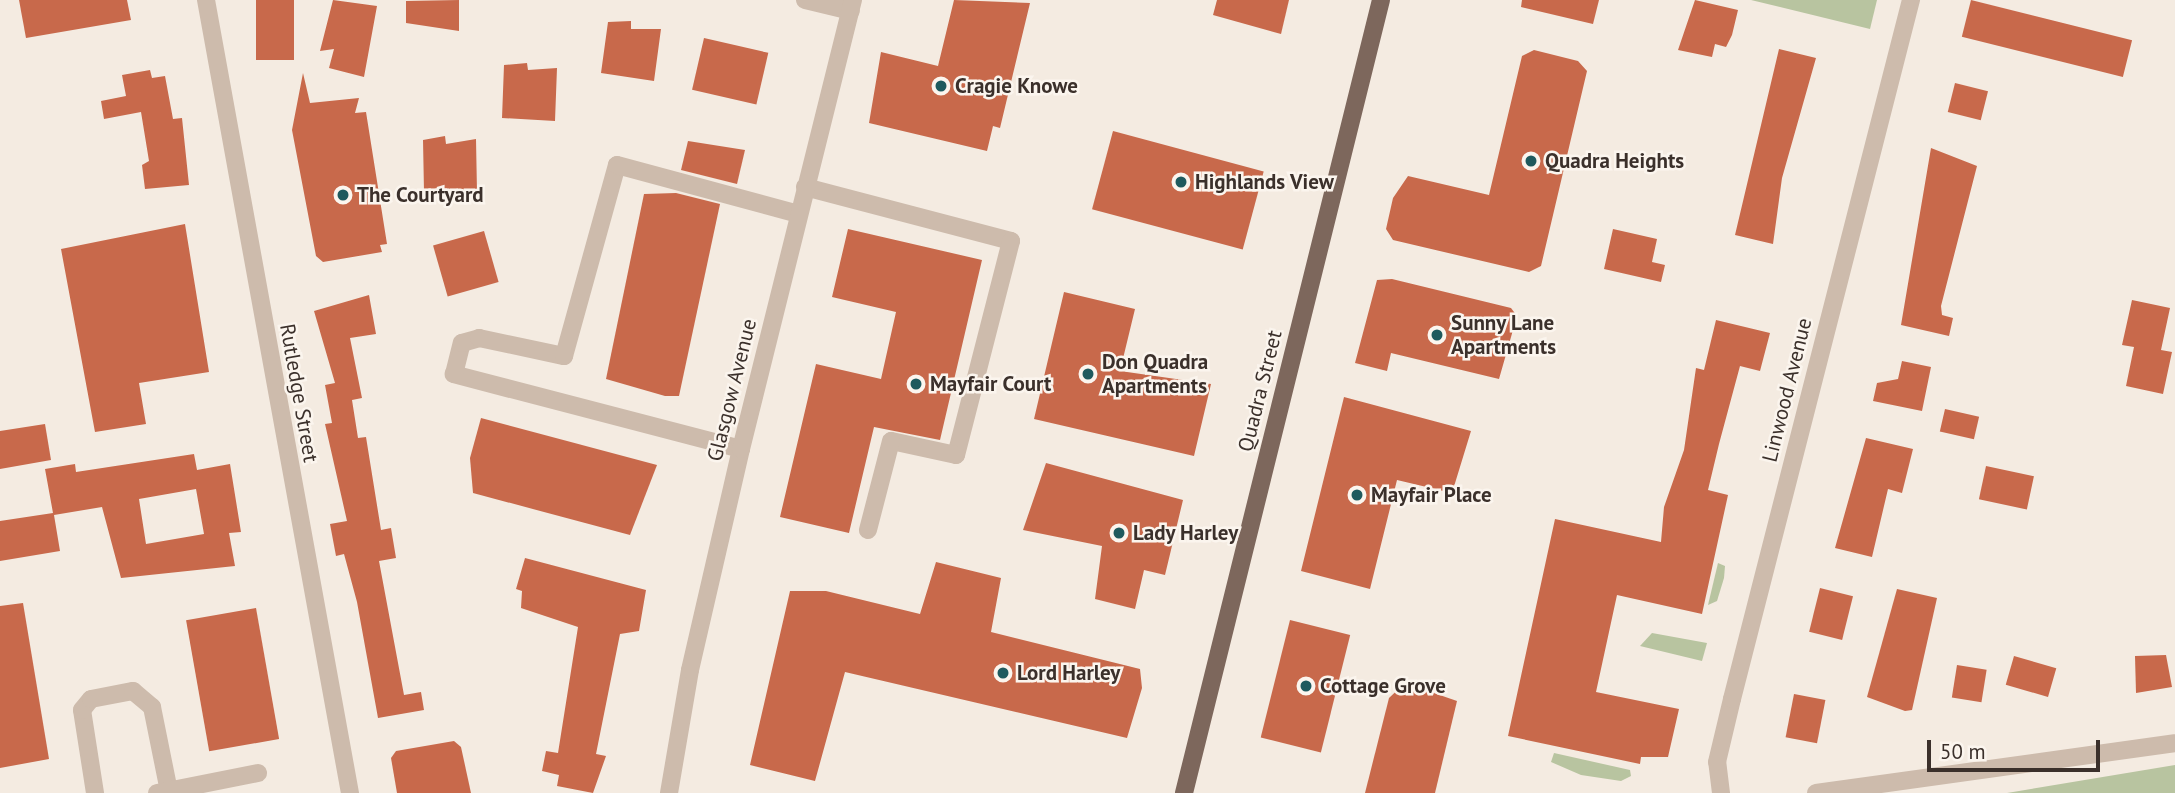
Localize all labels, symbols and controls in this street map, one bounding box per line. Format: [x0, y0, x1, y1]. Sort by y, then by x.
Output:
place label: Cragie Knowe [955, 73, 1078, 99]
marker: Cragie Knowe [933, 78, 949, 94]
place label: Quadra Heights [1545, 148, 1684, 174]
marker: Quadra Heights [1523, 153, 1539, 169]
place label: Highlands View [1195, 169, 1335, 195]
marker: Highlands View [1173, 174, 1189, 190]
place label: The Courtyard [357, 182, 484, 208]
marker: The Courtyard [335, 187, 351, 203]
place label: Sunny Lane Apartments [1451, 310, 1556, 360]
street label: Linwood Avenue [1757, 315, 1817, 465]
street label: Glasgow Avenue [702, 316, 762, 464]
street label: Rutledge Street [274, 322, 324, 464]
marker: Sunny Lane Apartments [1429, 327, 1445, 343]
street label: Quadra Street [1233, 328, 1287, 454]
place label: Don Quadra Apartments [1102, 349, 1209, 399]
marker: Don Quadra Apartments [1080, 366, 1096, 382]
place label: Mayfair Court [930, 371, 1052, 397]
marker: Mayfair Court [908, 376, 924, 392]
place label: Mayfair Place [1371, 482, 1492, 508]
marker: Mayfair Place [1349, 487, 1365, 503]
place label: Lady Harley [1133, 520, 1239, 546]
marker: Lady Harley [1111, 525, 1127, 541]
place label: Lord Harley [1017, 660, 1120, 686]
marker: Lord Harley [995, 665, 1011, 681]
place label: Cottage Grove [1320, 673, 1446, 699]
marker: Cottage Grove [1298, 678, 1314, 694]
scale bar [1930, 726, 2103, 770]
text: 50 m [1940, 738, 1986, 765]

